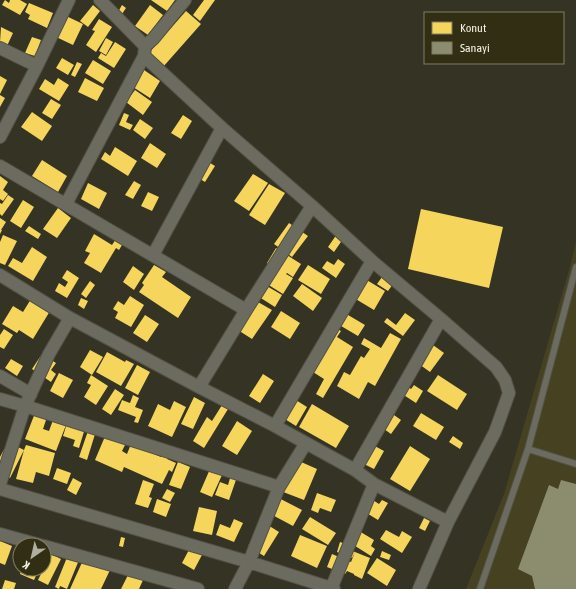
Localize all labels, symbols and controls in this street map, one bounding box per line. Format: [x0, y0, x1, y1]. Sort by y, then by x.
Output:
legend [424, 12, 564, 64]
text: Konut [460, 21, 487, 35]
text: Sanayi [460, 41, 490, 55]
north arrow [12, 537, 52, 577]
text: K [20, 558, 32, 572]

